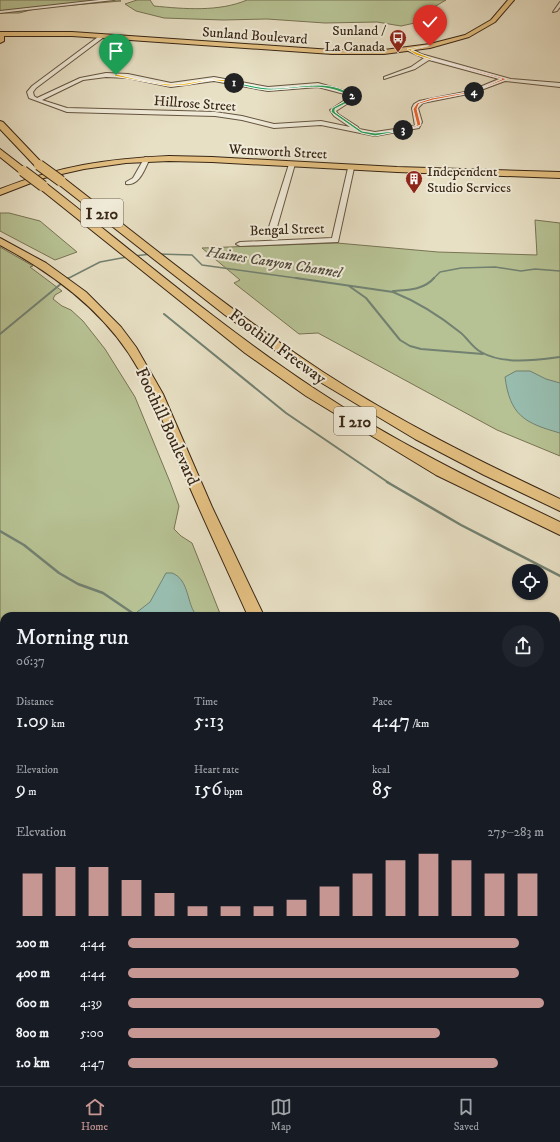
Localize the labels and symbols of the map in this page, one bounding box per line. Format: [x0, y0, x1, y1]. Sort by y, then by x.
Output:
pin [413, 5, 447, 46]
place label: Sunland / La Canada [325, 22, 386, 56]
street label: Sunland Boulevard [202, 23, 308, 49]
bus stop icon: Sunland / La Canada [388, 28, 408, 53]
pin [99, 34, 133, 75]
pin: 1 [224, 73, 244, 93]
pin: 4 [464, 82, 484, 102]
pin: 2 [342, 86, 362, 106]
street label: Hillrose Street [153, 92, 237, 116]
pin: 3 [393, 120, 413, 140]
street label: Wentworth Street [227, 140, 328, 164]
place label: Independent Studio Services [427, 163, 511, 197]
building icon: Independent Studio Services [404, 169, 424, 194]
road number: I 210 [81, 199, 123, 227]
street label: Bengal Street [249, 220, 325, 240]
water label: Haines Canyon Channel [204, 242, 345, 283]
street label: Foothill Freeway [224, 304, 331, 390]
street label: Foothill Boulevard [130, 364, 204, 489]
road number: I 210 [334, 407, 376, 435]

